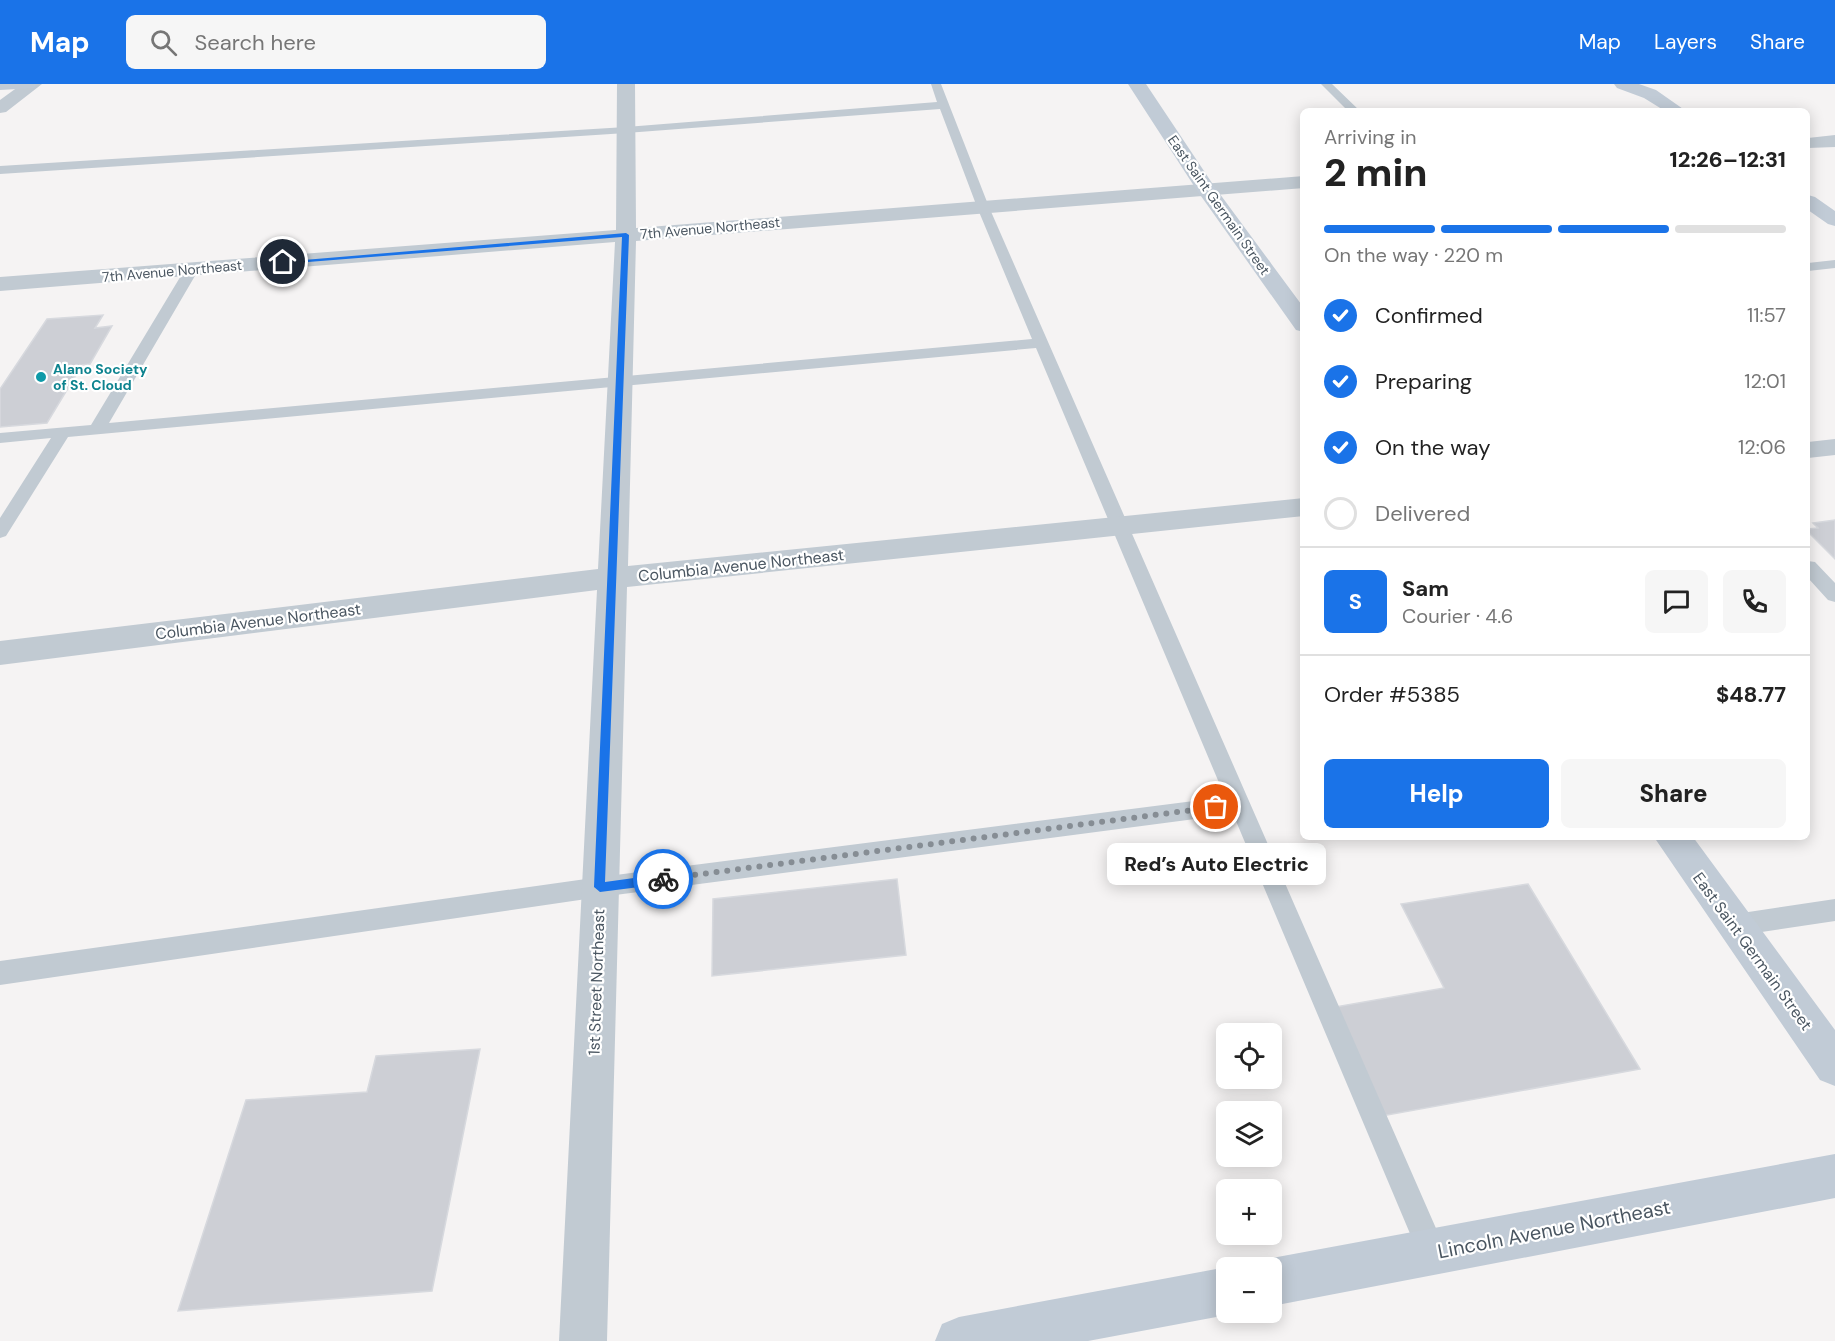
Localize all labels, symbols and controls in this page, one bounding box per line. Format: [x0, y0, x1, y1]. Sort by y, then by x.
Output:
search box [126, 15, 546, 69]
text: Map [30, 24, 90, 61]
icon: search [147, 26, 180, 59]
text: Search here [195, 28, 316, 57]
text: Map [1579, 28, 1621, 56]
text: Layers [1654, 28, 1717, 56]
text: Share [1750, 28, 1805, 56]
text: Arriving in [1324, 124, 1416, 150]
street label: East Saint Germain Street [1164, 132, 1274, 278]
text: 12:26–12:31 [1670, 145, 1786, 174]
text: 2 min [1324, 147, 1428, 198]
street label: 7th Avenue Northeast [639, 213, 781, 243]
pin [257, 236, 308, 287]
text: On the way · 220 m [1324, 242, 1503, 268]
icon: home [266, 245, 299, 278]
street label: 7th Avenue Northeast [101, 256, 243, 286]
icon: check [1324, 299, 1357, 332]
text: Confirmed [1375, 301, 1483, 330]
text: 11:57 [1747, 302, 1786, 328]
place label: Alano Society of St. Cloud [53, 360, 148, 394]
icon: check [1324, 365, 1357, 398]
text: Preparing [1375, 367, 1472, 396]
text: 12:01 [1744, 368, 1786, 394]
marker: Alano Society of St. Cloud [34, 370, 48, 384]
icon: check [1324, 431, 1357, 464]
text: On the way [1375, 433, 1490, 462]
text: 12:06 [1738, 434, 1786, 460]
text: Delivered [1375, 499, 1470, 528]
street label: Columbia Avenue Northeast [637, 544, 845, 587]
button: chat [1645, 570, 1708, 633]
button: phone [1723, 570, 1786, 633]
text: Sam [1402, 574, 1449, 603]
text: S [1349, 587, 1362, 616]
street label: Columbia Avenue Northeast [154, 598, 362, 645]
text: Courier · 4.6 [1402, 603, 1513, 629]
text: Order #5385 [1324, 680, 1460, 709]
text: $48.77 [1716, 680, 1786, 709]
button: Help [1324, 759, 1549, 828]
button: Share [1561, 759, 1786, 828]
pin [1190, 781, 1241, 832]
icon: bag [1199, 790, 1232, 823]
callout: Red’s Auto Electric [1106, 843, 1326, 885]
courier [633, 849, 693, 909]
text: Red’s Auto Electric [1124, 851, 1309, 877]
icon: bike [647, 863, 680, 896]
street label: East Saint Germain Street [1688, 868, 1817, 1034]
street label: 1st Street Northeast [583, 908, 610, 1056]
map controls [1216, 1023, 1282, 1323]
button: locate [1216, 1023, 1282, 1089]
button: layers [1216, 1101, 1282, 1167]
button: + [1216, 1179, 1282, 1245]
street label: Lincoln Avenue Northeast [1435, 1194, 1673, 1264]
button: − [1216, 1257, 1282, 1323]

